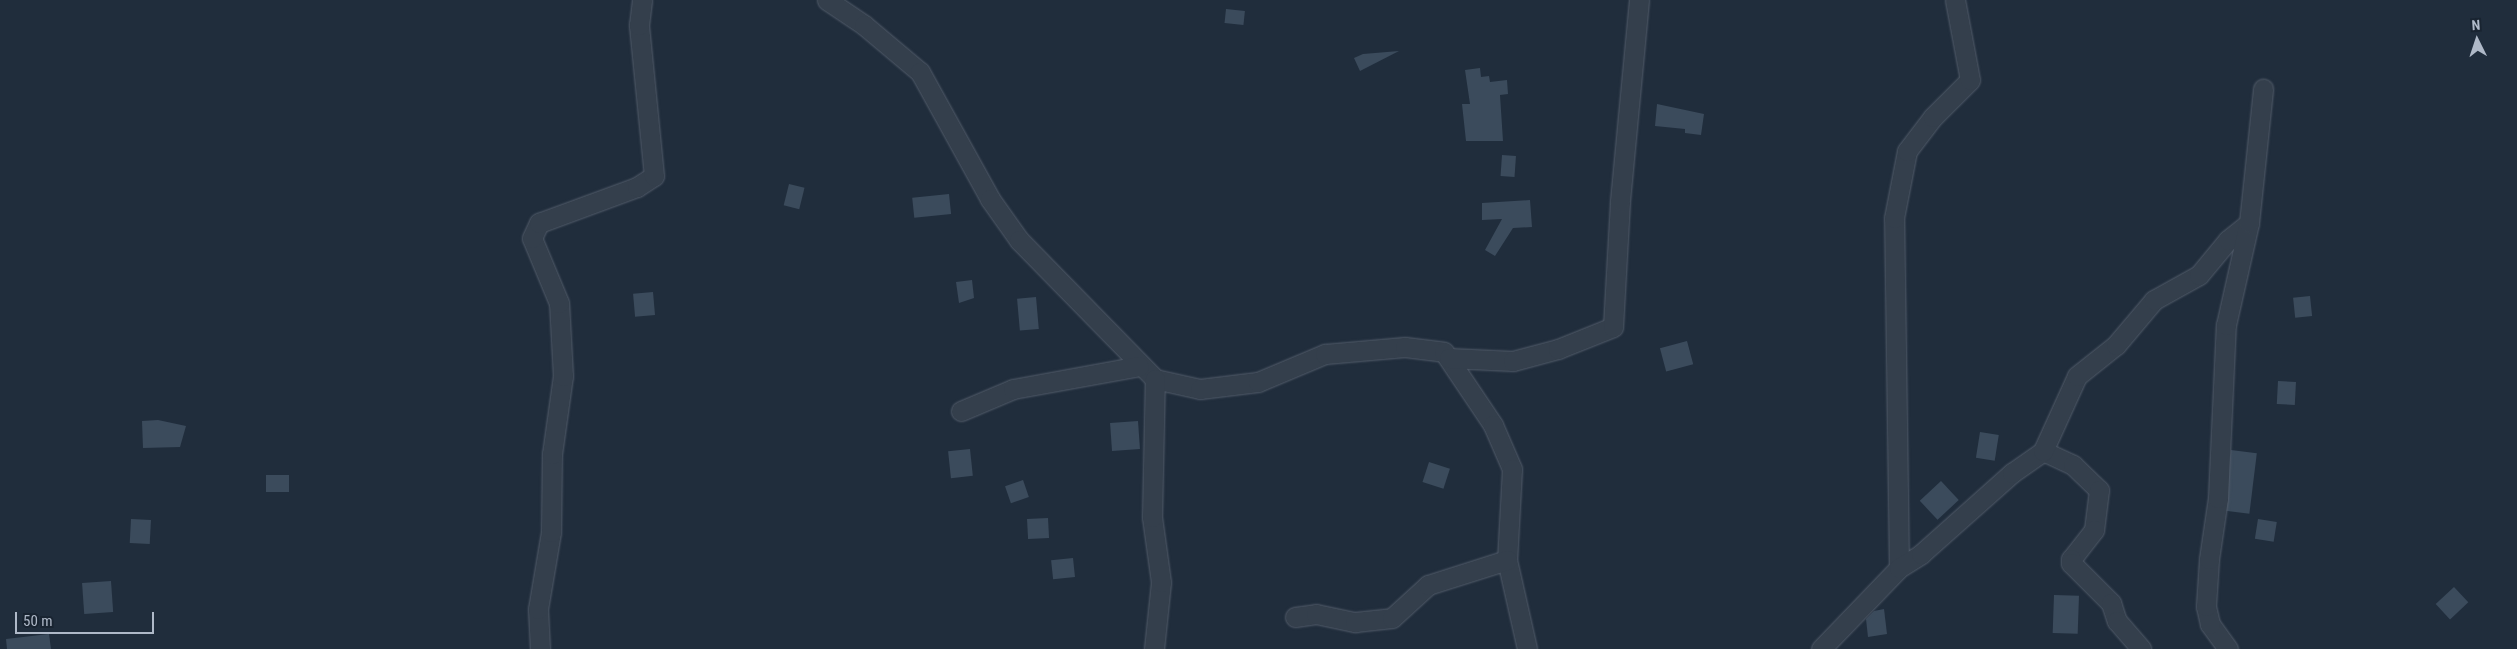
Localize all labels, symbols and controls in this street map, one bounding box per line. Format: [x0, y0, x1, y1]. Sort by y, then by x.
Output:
north arrow [2452, 15, 2502, 65]
text: N [2471, 17, 2481, 33]
scale bar [18, 602, 156, 634]
text: 50 m [23, 612, 53, 630]

